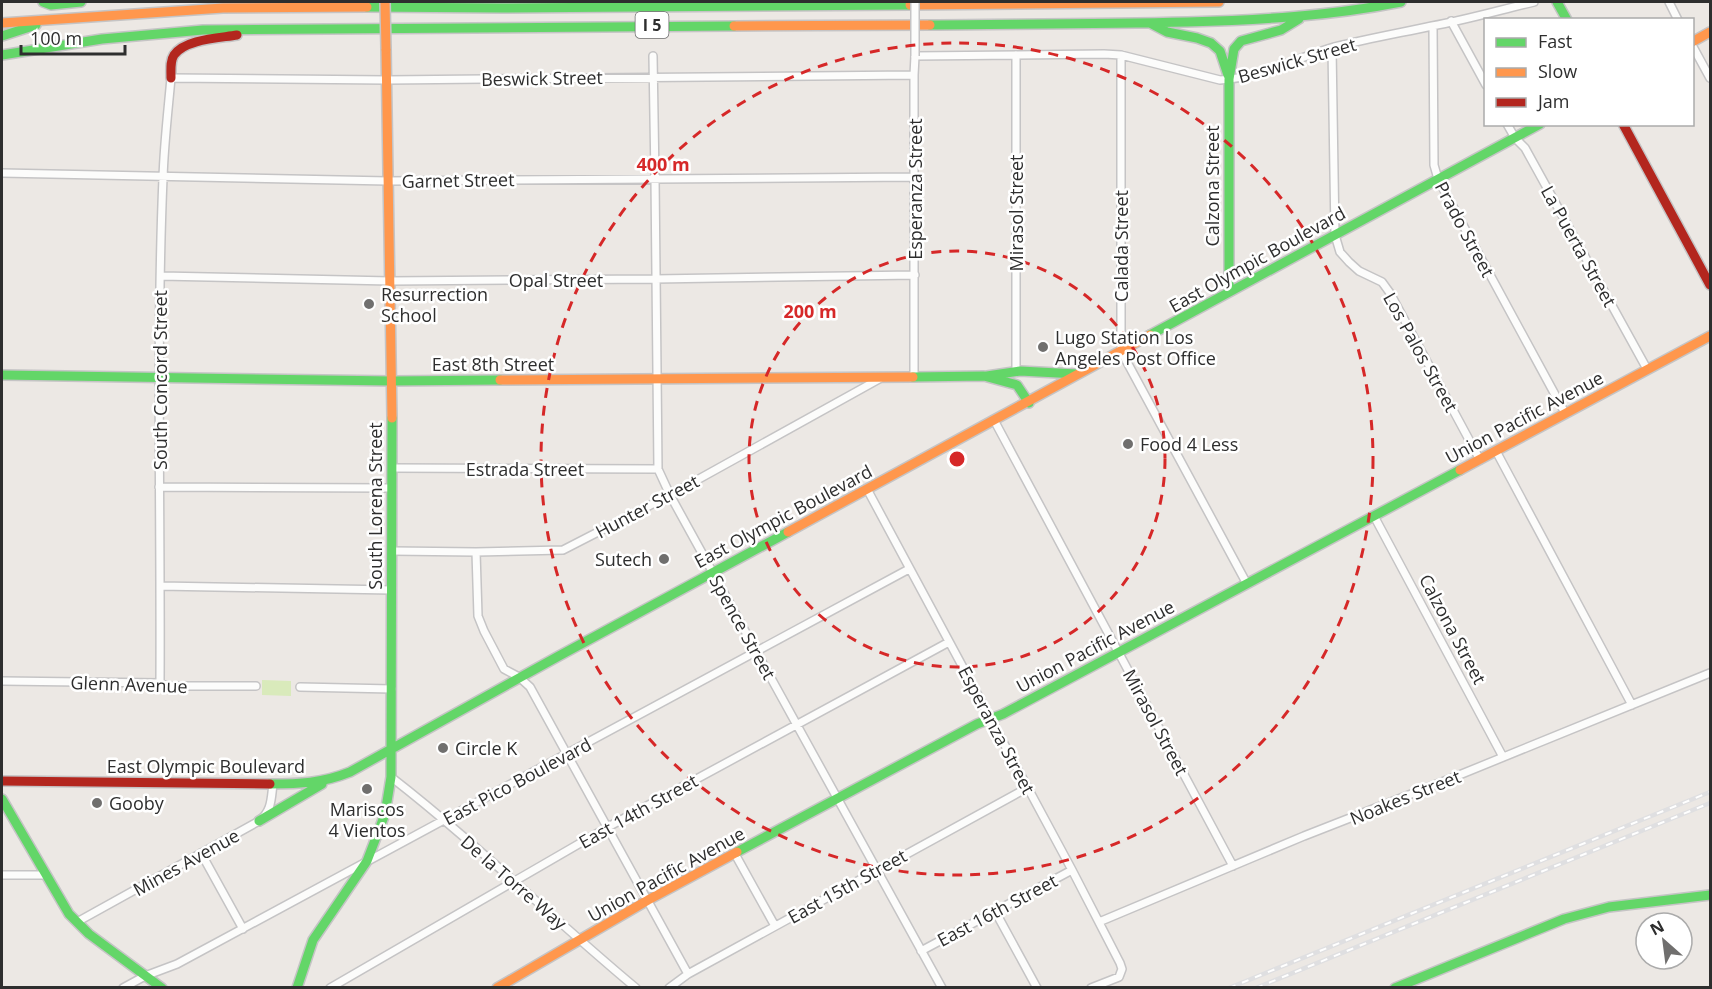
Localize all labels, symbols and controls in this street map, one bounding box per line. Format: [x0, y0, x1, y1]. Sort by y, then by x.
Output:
road number: I 5 [636, 12, 668, 38]
scale bar [21, 18, 124, 56]
legend [1484, 18, 1694, 126]
text: 100 m [30, 26, 82, 50]
text: Fast [1538, 29, 1572, 53]
street label: Beswick Street [1235, 32, 1359, 88]
text: Slow [1538, 59, 1577, 83]
street label: Beswick Street [481, 65, 603, 91]
text: Jam [1536, 89, 1570, 113]
street label: Esperanza Street [903, 118, 927, 260]
street label: Calzona Street [1200, 125, 1224, 247]
text: 400 m [636, 152, 690, 176]
street label: Mirasol Street [1004, 155, 1028, 272]
street label: Garnet Street [401, 167, 515, 193]
street label: Prado Street [1430, 177, 1500, 281]
street label: La Puerta Street [1536, 181, 1622, 311]
street label: Calada Street [1109, 190, 1133, 302]
street label: East Olympic Boulevard [1164, 200, 1350, 318]
street label: Opal Street [509, 268, 603, 292]
place label: Resurrection School [381, 282, 488, 327]
street label: Los Palos Street [1378, 288, 1464, 416]
street label: South Concord Street [148, 290, 172, 470]
marker: Resurrection School [362, 297, 376, 311]
text: 200 m [783, 299, 837, 323]
place label: Lugo Station Los Angeles Post Office [1055, 325, 1216, 370]
marker: Lugo Station Los Angeles Post Office [1036, 340, 1050, 354]
street label: East 8th Street [432, 352, 554, 376]
street label: Union Pacific Avenue [1441, 365, 1607, 469]
street label: South Lorena Street [363, 422, 387, 590]
place label: Food 4 Less [1140, 432, 1238, 456]
marker: Food 4 Less [1121, 437, 1135, 451]
centre of rings [947, 449, 967, 469]
street label: Estrada Street [466, 457, 584, 481]
street label: East Olympic Boulevard [690, 459, 876, 573]
street label: Hunter Street [591, 469, 703, 543]
place label: Sutech [595, 547, 652, 571]
marker: Sutech [657, 552, 671, 566]
street label: Calzona Street [1414, 570, 1492, 688]
street label: Spence Street [704, 571, 782, 683]
street label: Union Pacific Avenue [1012, 594, 1178, 698]
street label: Esperanza Street [953, 662, 1041, 798]
street label: Mirasol Street [1118, 665, 1194, 779]
street label: Glenn Avenue [70, 670, 188, 698]
street label: East Pico Boulevard [439, 732, 595, 830]
place label: Circle K [455, 736, 518, 760]
marker: Circle K [436, 741, 450, 755]
street label: East Olympic Boulevard [107, 754, 305, 778]
street label: Noakes Street [1346, 764, 1464, 830]
street label: East 14th Street [574, 768, 702, 854]
marker: Mariscos 4 Vientos [360, 782, 374, 796]
place label: Gooby [109, 791, 165, 815]
marker: Gooby [90, 796, 104, 810]
place label: Mariscos 4 Vientos [328, 797, 406, 842]
street label: Union Pacific Avenue [583, 821, 749, 927]
street label: Mines Avenue [129, 823, 243, 901]
street label: De la Torre Way [456, 829, 573, 935]
street label: East 15th Street [783, 843, 911, 929]
street label: East 16th Street [933, 868, 1061, 952]
north arrow [1634, 911, 1694, 971]
text: N [1646, 915, 1668, 941]

